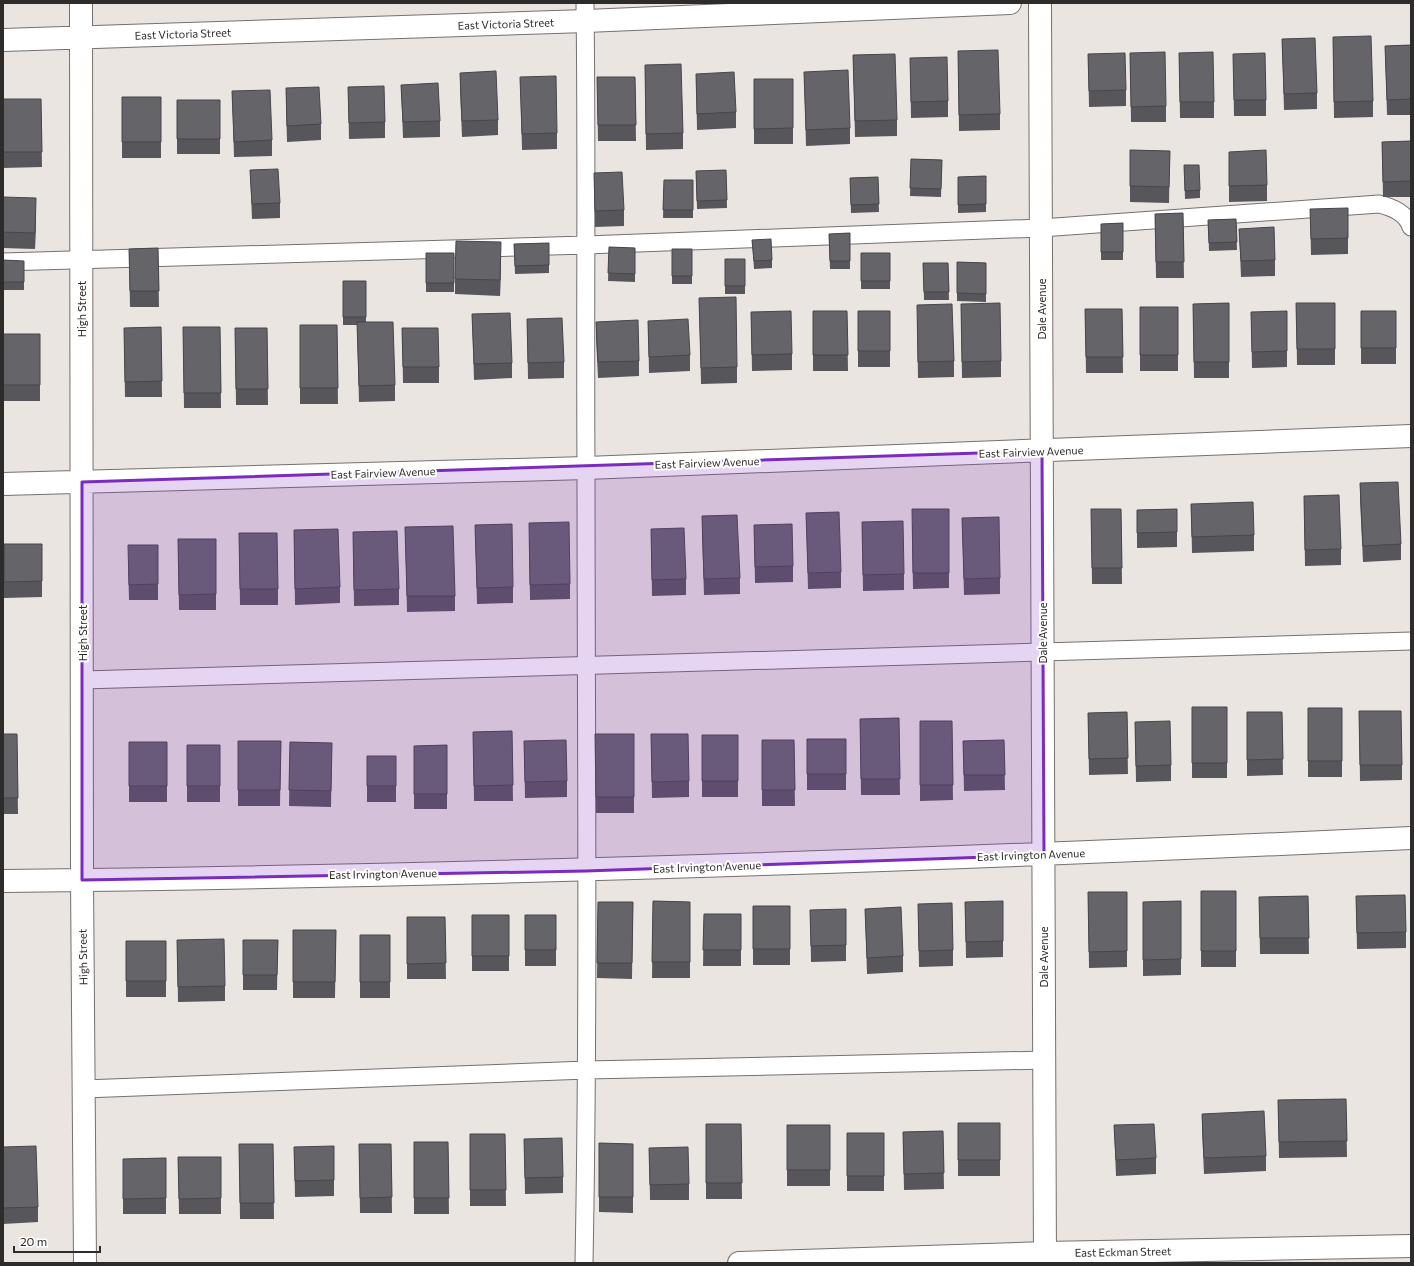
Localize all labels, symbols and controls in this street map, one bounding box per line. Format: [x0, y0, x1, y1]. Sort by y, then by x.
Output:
street label: East Victoria Street [457, 15, 555, 32]
street label: East Victoria Street [134, 25, 232, 42]
street label: Dale Avenue [1035, 278, 1048, 340]
street label: High Street [75, 280, 88, 337]
street label: East Fairview Avenue [978, 443, 1084, 460]
street label: East Fairview Avenue [654, 454, 760, 471]
street label: East Fairview Avenue [330, 464, 436, 481]
street label: Dale Avenue [1036, 602, 1049, 664]
street label: High Street [76, 604, 89, 661]
street label: East Irvington Avenue [977, 846, 1085, 863]
street label: East Irvington Avenue [653, 858, 761, 875]
street label: East Irvington Avenue [329, 866, 437, 881]
street label: Dale Avenue [1037, 926, 1050, 988]
street label: High Street [75, 928, 89, 985]
scale bar [14, 1228, 100, 1254]
text: 20 m [20, 1234, 47, 1248]
street label: East Eckman Street [1075, 1244, 1172, 1259]

